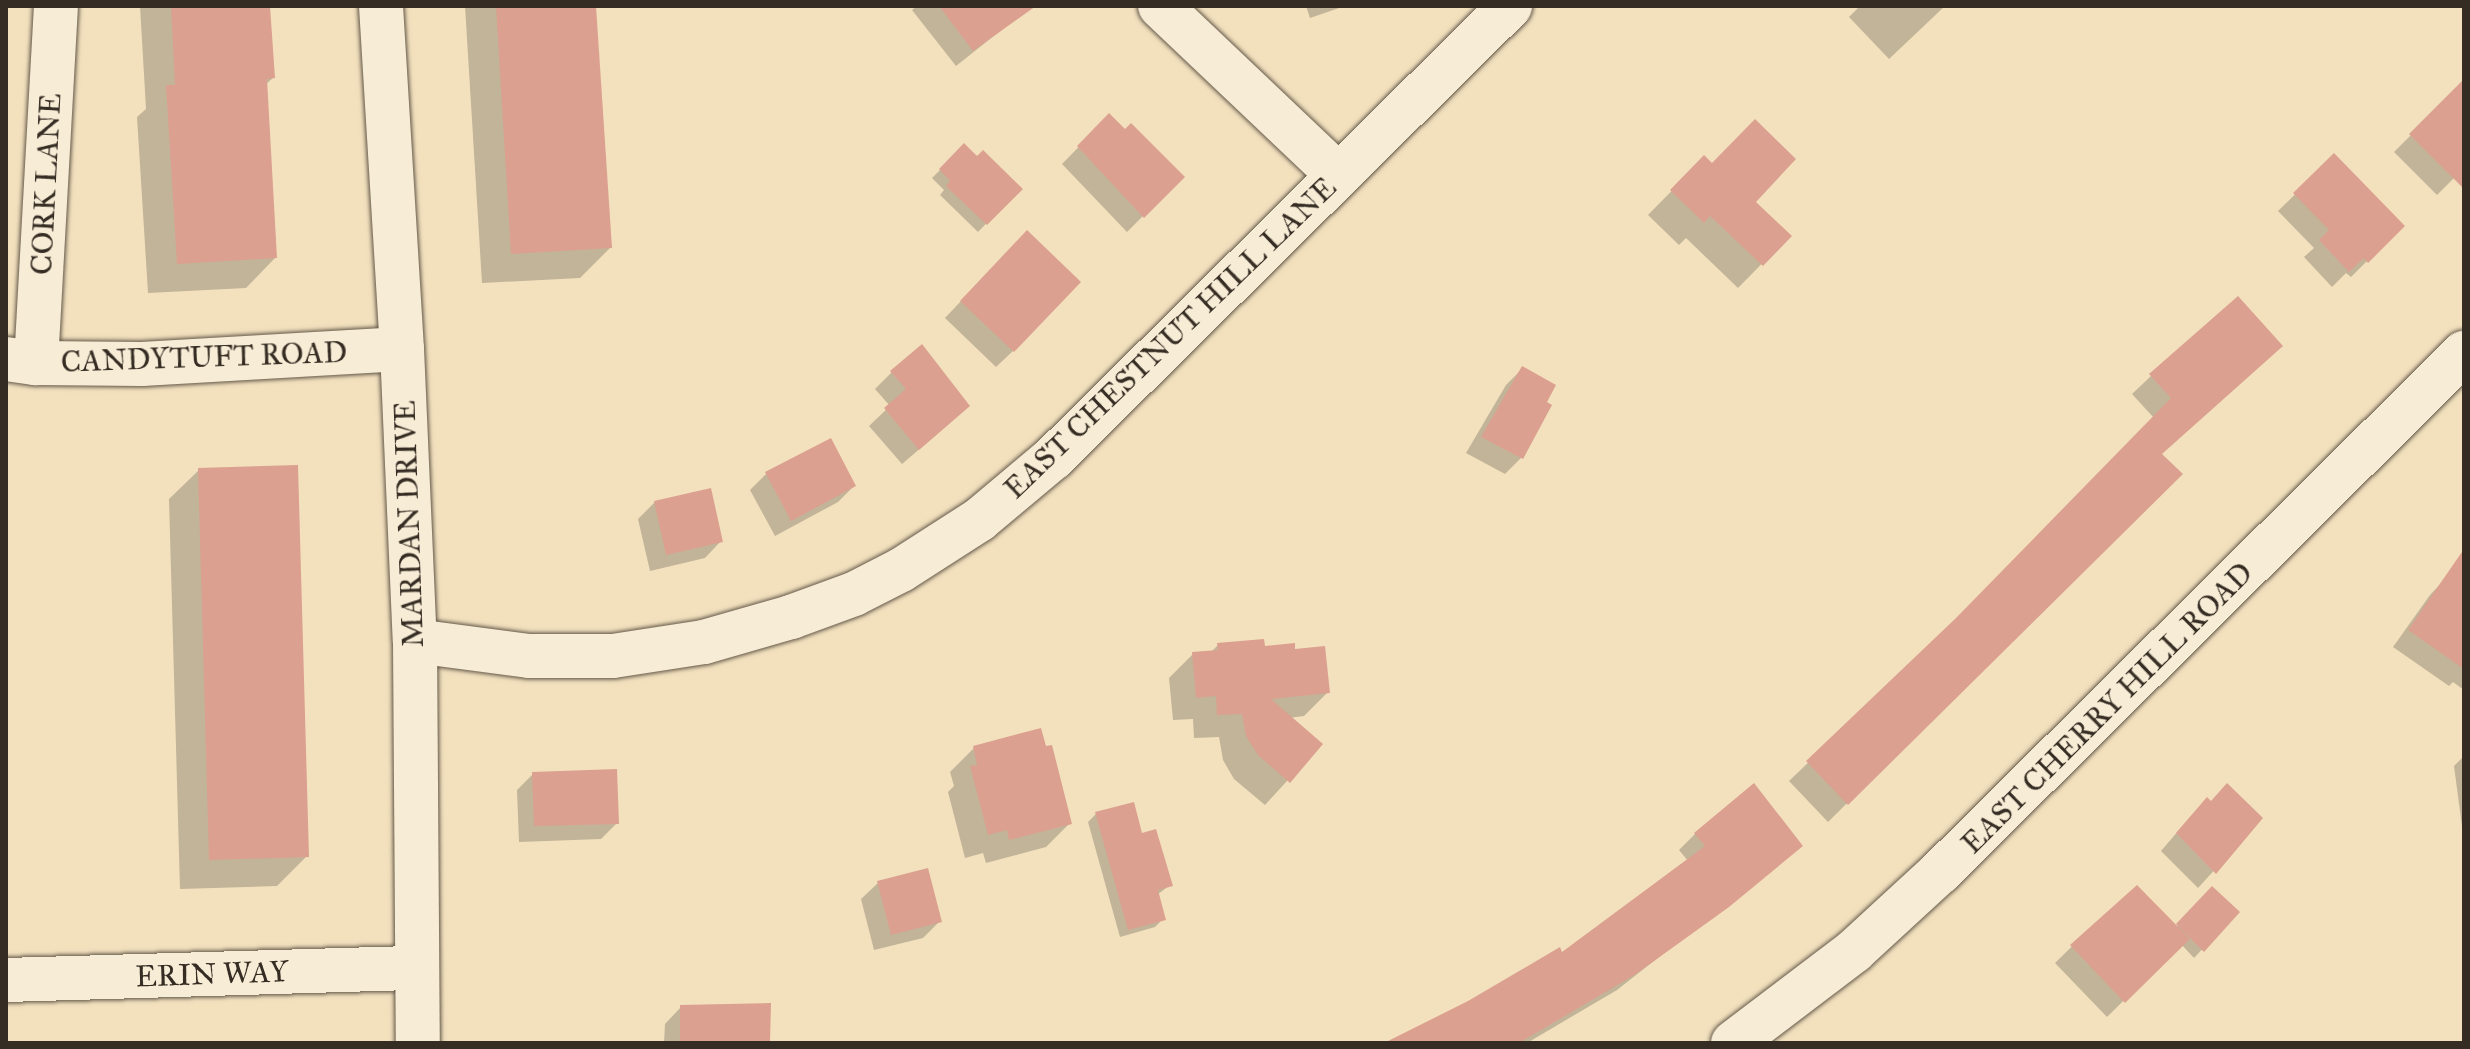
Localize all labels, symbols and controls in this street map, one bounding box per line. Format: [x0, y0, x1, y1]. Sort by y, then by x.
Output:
street label: CORK LANE [23, 92, 69, 276]
street label: EAST CHESTNUT HILL LANE [996, 170, 1344, 506]
street label: CANDYTUFT ROAD [60, 334, 348, 380]
street label: MARDAN DRIVE [387, 400, 431, 648]
street label: EAST CHERRY HILL ROAD [1954, 555, 2260, 861]
street label: ERIN WAY [135, 953, 289, 995]

